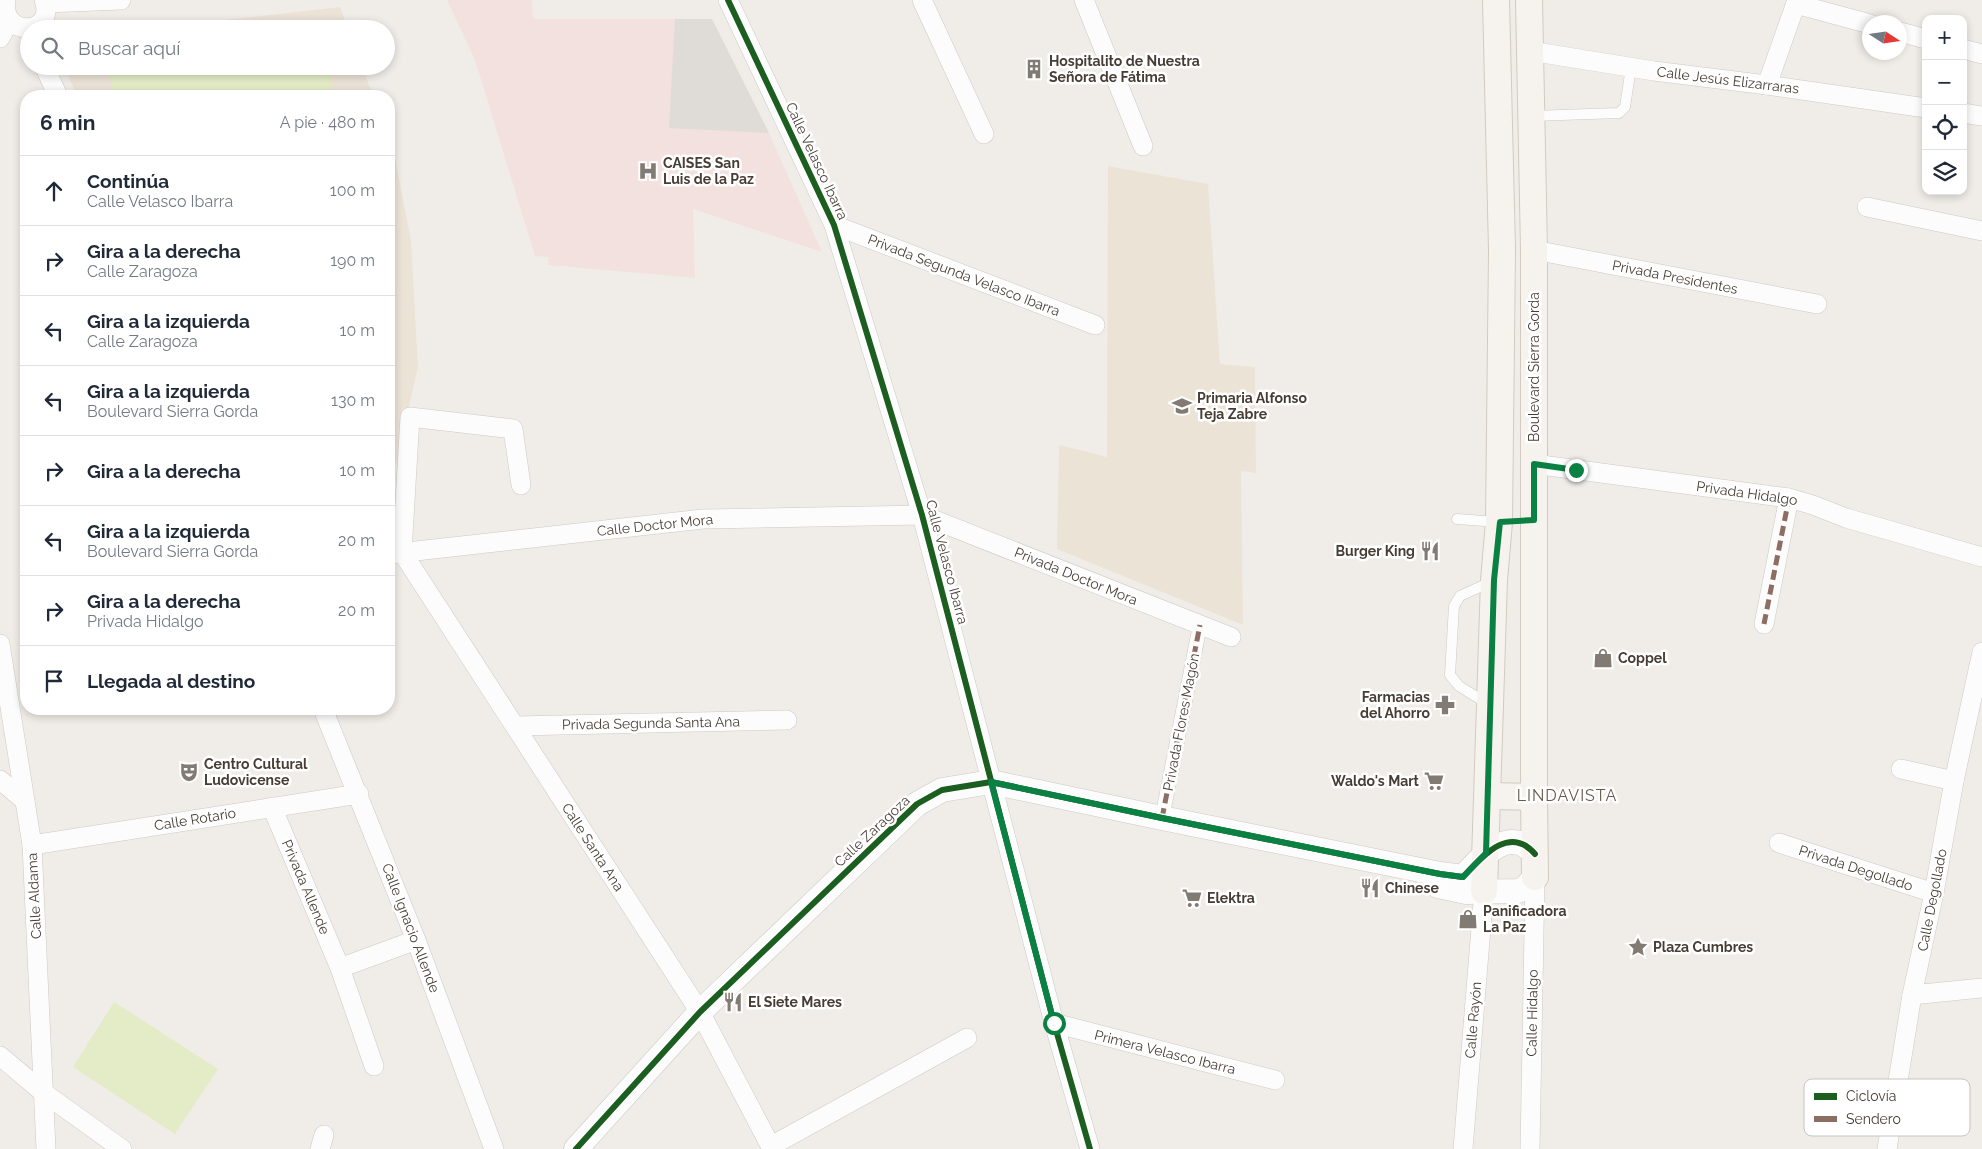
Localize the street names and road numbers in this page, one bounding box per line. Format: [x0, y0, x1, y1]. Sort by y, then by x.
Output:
street label: Calle Jesús Elizarraras [1656, 63, 1800, 97]
street label: Calle Velasco Ibarra [783, 100, 851, 222]
street label: Privada Segunda Velasco Ibarra [866, 231, 1062, 319]
street label: Privada Presidentes [1611, 257, 1739, 297]
street label: Boulevard Sierra Gorda [1526, 292, 1542, 442]
street label: Privada Hidalgo [1695, 478, 1799, 508]
street label: Calle Velasco Ibarra [923, 498, 971, 626]
street label: Calle Doctor Mora [596, 511, 714, 539]
street label: Privada Doctor Mora [1012, 544, 1140, 608]
street label: Privada Flores Magón [1160, 652, 1202, 792]
street label: Privada Segunda Santa Ana [562, 713, 740, 733]
street label: Calle Zaragoza [831, 792, 913, 870]
street label: Calle Santa Ana [559, 800, 627, 894]
street label: Calle Rotario [153, 805, 237, 833]
street label: Privada Allende [279, 837, 333, 937]
street label: Privada Degollado [1797, 842, 1915, 894]
street label: Calle Degollado [1914, 847, 1950, 953]
street label: Calle Aldama [24, 852, 44, 940]
street label: Calle Ignacio Allende [379, 861, 443, 995]
street label: Calle Hidalgo [1523, 969, 1541, 1057]
street label: Calle Rayón [1462, 981, 1484, 1059]
street label: Primera Velasco Ibarra [1093, 1027, 1237, 1077]

